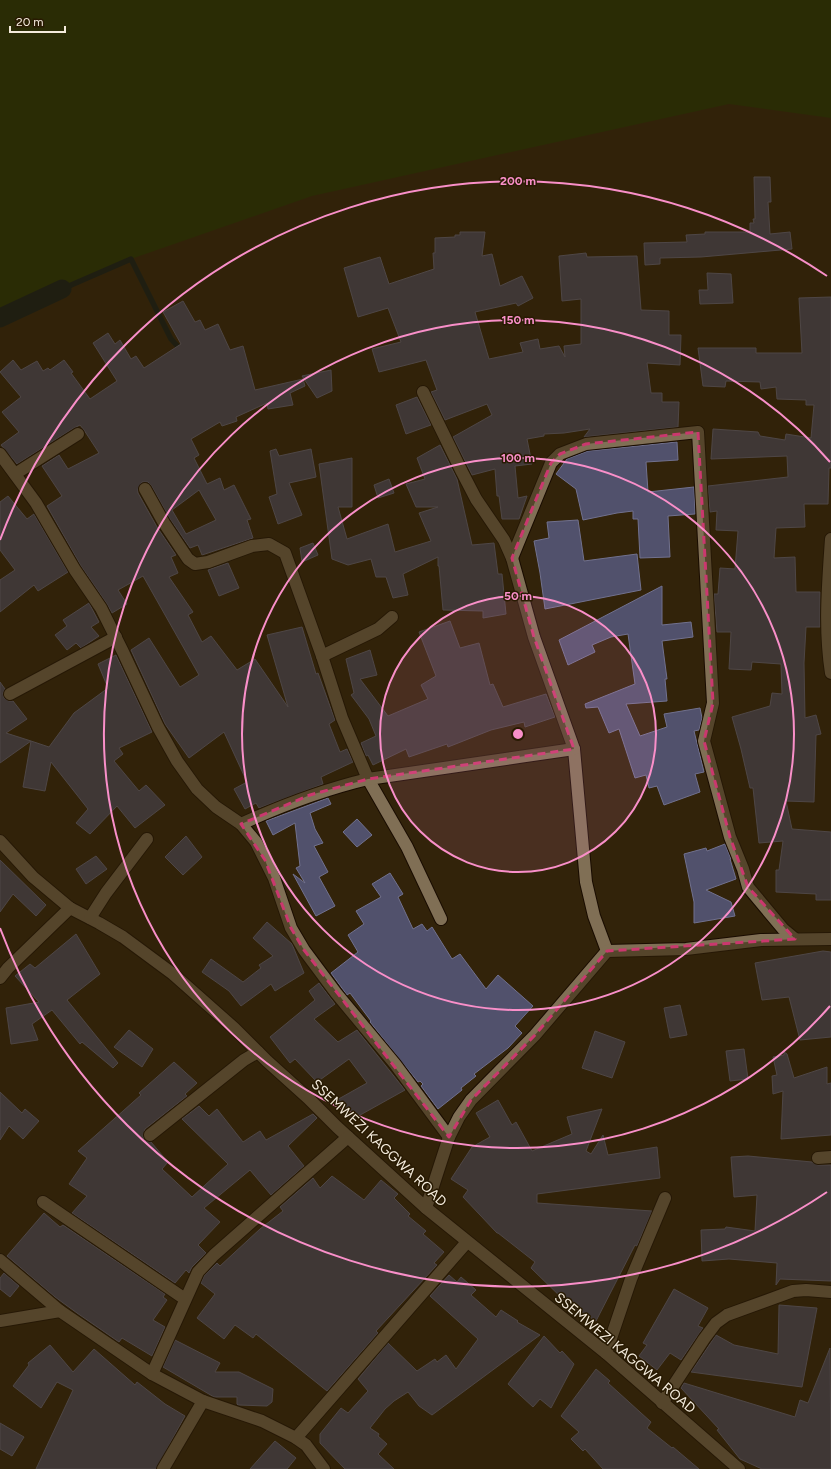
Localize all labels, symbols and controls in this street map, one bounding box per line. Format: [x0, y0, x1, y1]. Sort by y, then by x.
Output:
scale bar [10, 8, 65, 34]
text: 20 m [16, 15, 44, 29]
text: 200 m [500, 174, 536, 188]
text: 150 m [501, 313, 535, 327]
text: 100 m [501, 451, 535, 465]
text: 50 m [504, 589, 532, 603]
centre of rings [511, 727, 525, 741]
street label: SSEMWEZI KAGGWA ROAD [308, 1076, 450, 1210]
street label: SSEMWEZI KAGGWA ROAD [551, 1289, 699, 1417]

